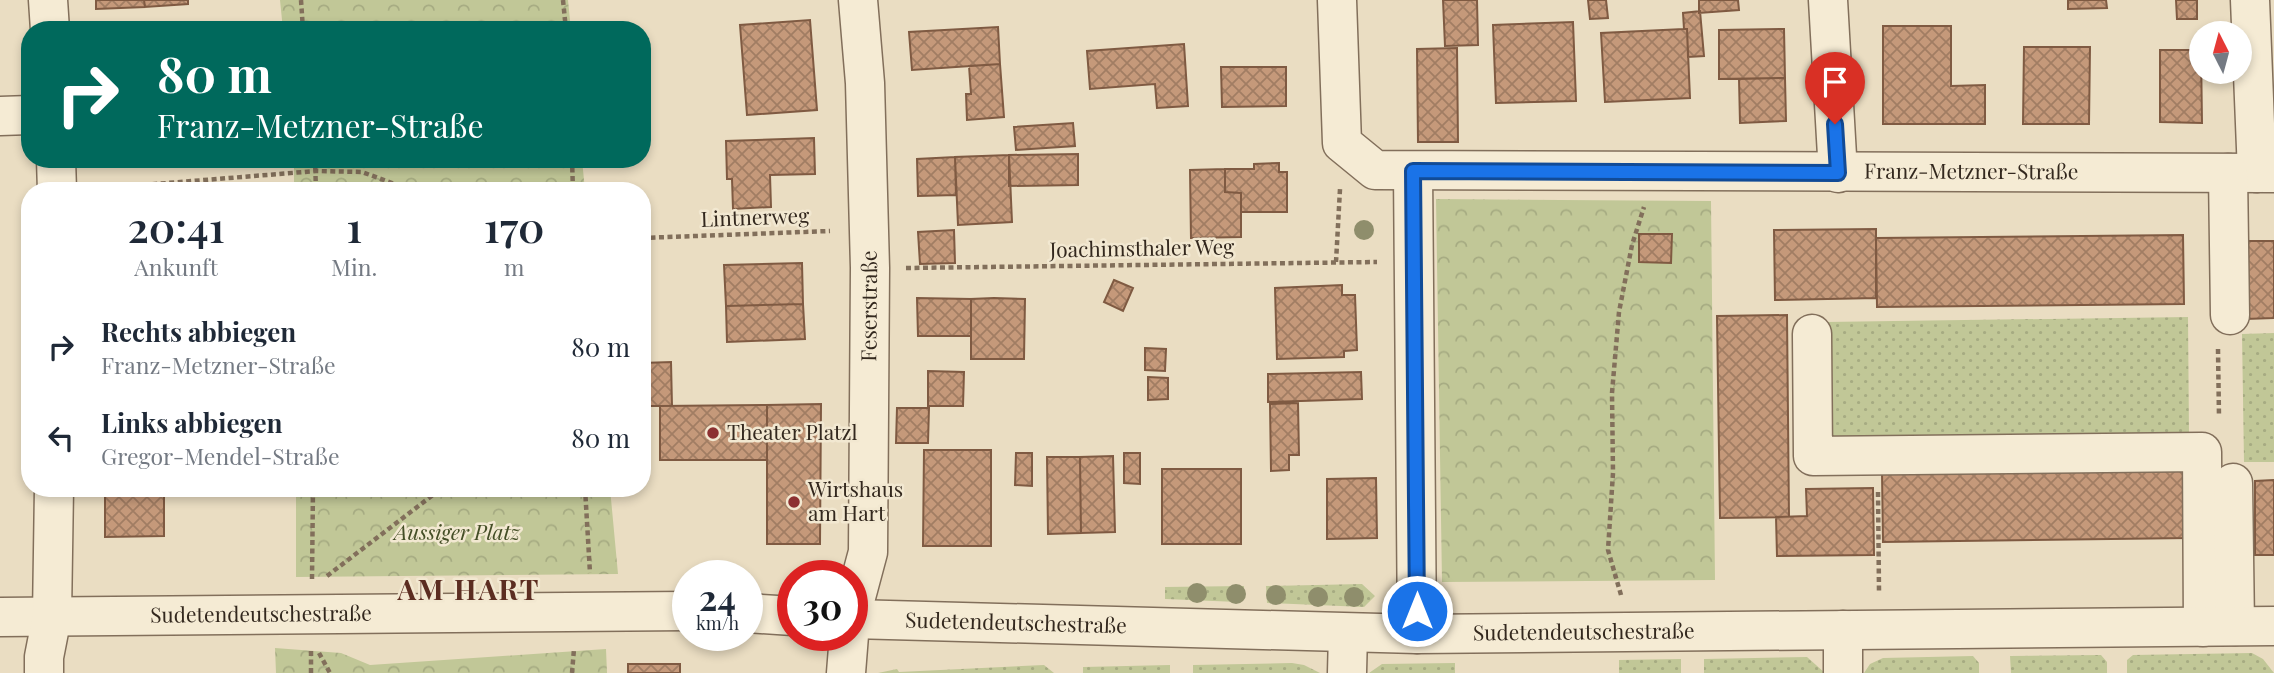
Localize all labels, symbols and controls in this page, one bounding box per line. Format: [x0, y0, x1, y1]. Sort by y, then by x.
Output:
north arrow [2189, 21, 2252, 84]
map controls [2189, 21, 2252, 84]
text: 80 m [157, 40, 272, 105]
icon: right [42, 49, 133, 140]
pin [1805, 52, 1865, 124]
icon: arrive [1816, 63, 1854, 101]
text: Franz-Metzner-Straße [157, 103, 484, 146]
street label: Franz-Metzner-Straße [1864, 156, 2079, 184]
text: 20:41 [127, 198, 225, 254]
text: 1 [346, 198, 362, 254]
text: 170 [484, 198, 545, 254]
street label: Lintnerweg [700, 200, 810, 232]
street label: Joachimsthaler Weg [1048, 231, 1234, 263]
street label: Feserstraße [853, 250, 882, 362]
text: Ankunft [134, 251, 218, 282]
text: Min. [331, 251, 377, 282]
text: m [504, 251, 524, 282]
text: Rechts abbiegen [101, 314, 296, 349]
icon: right [42, 328, 80, 366]
text: 80 m [571, 329, 630, 364]
text: Franz-Metzner-Straße [101, 349, 336, 380]
text: Links abbiegen [101, 405, 282, 440]
place label: Theater Platzl [727, 417, 858, 445]
icon: left [42, 419, 80, 457]
text: 80 m [571, 420, 630, 455]
marker: Theater Platzl [705, 425, 721, 441]
text: Gregor-Mendel-Straße [101, 440, 340, 471]
place label: Wirtshaus am Hart [807, 474, 903, 526]
marker: Wirtshaus am Hart [786, 494, 802, 510]
park label: Aussiger Platz [392, 517, 521, 545]
speed limit sign: 30 [777, 560, 868, 651]
district label: AM HART [396, 570, 541, 607]
text: 24 [699, 573, 736, 620]
position arrow [1380, 574, 1454, 648]
street label: Sudetendeutschestraße [150, 598, 372, 628]
street label: Sudetendeutschestraße [905, 604, 1127, 638]
text: km/h [696, 611, 739, 635]
street label: Sudetendeutschestraße [1473, 615, 1695, 645]

